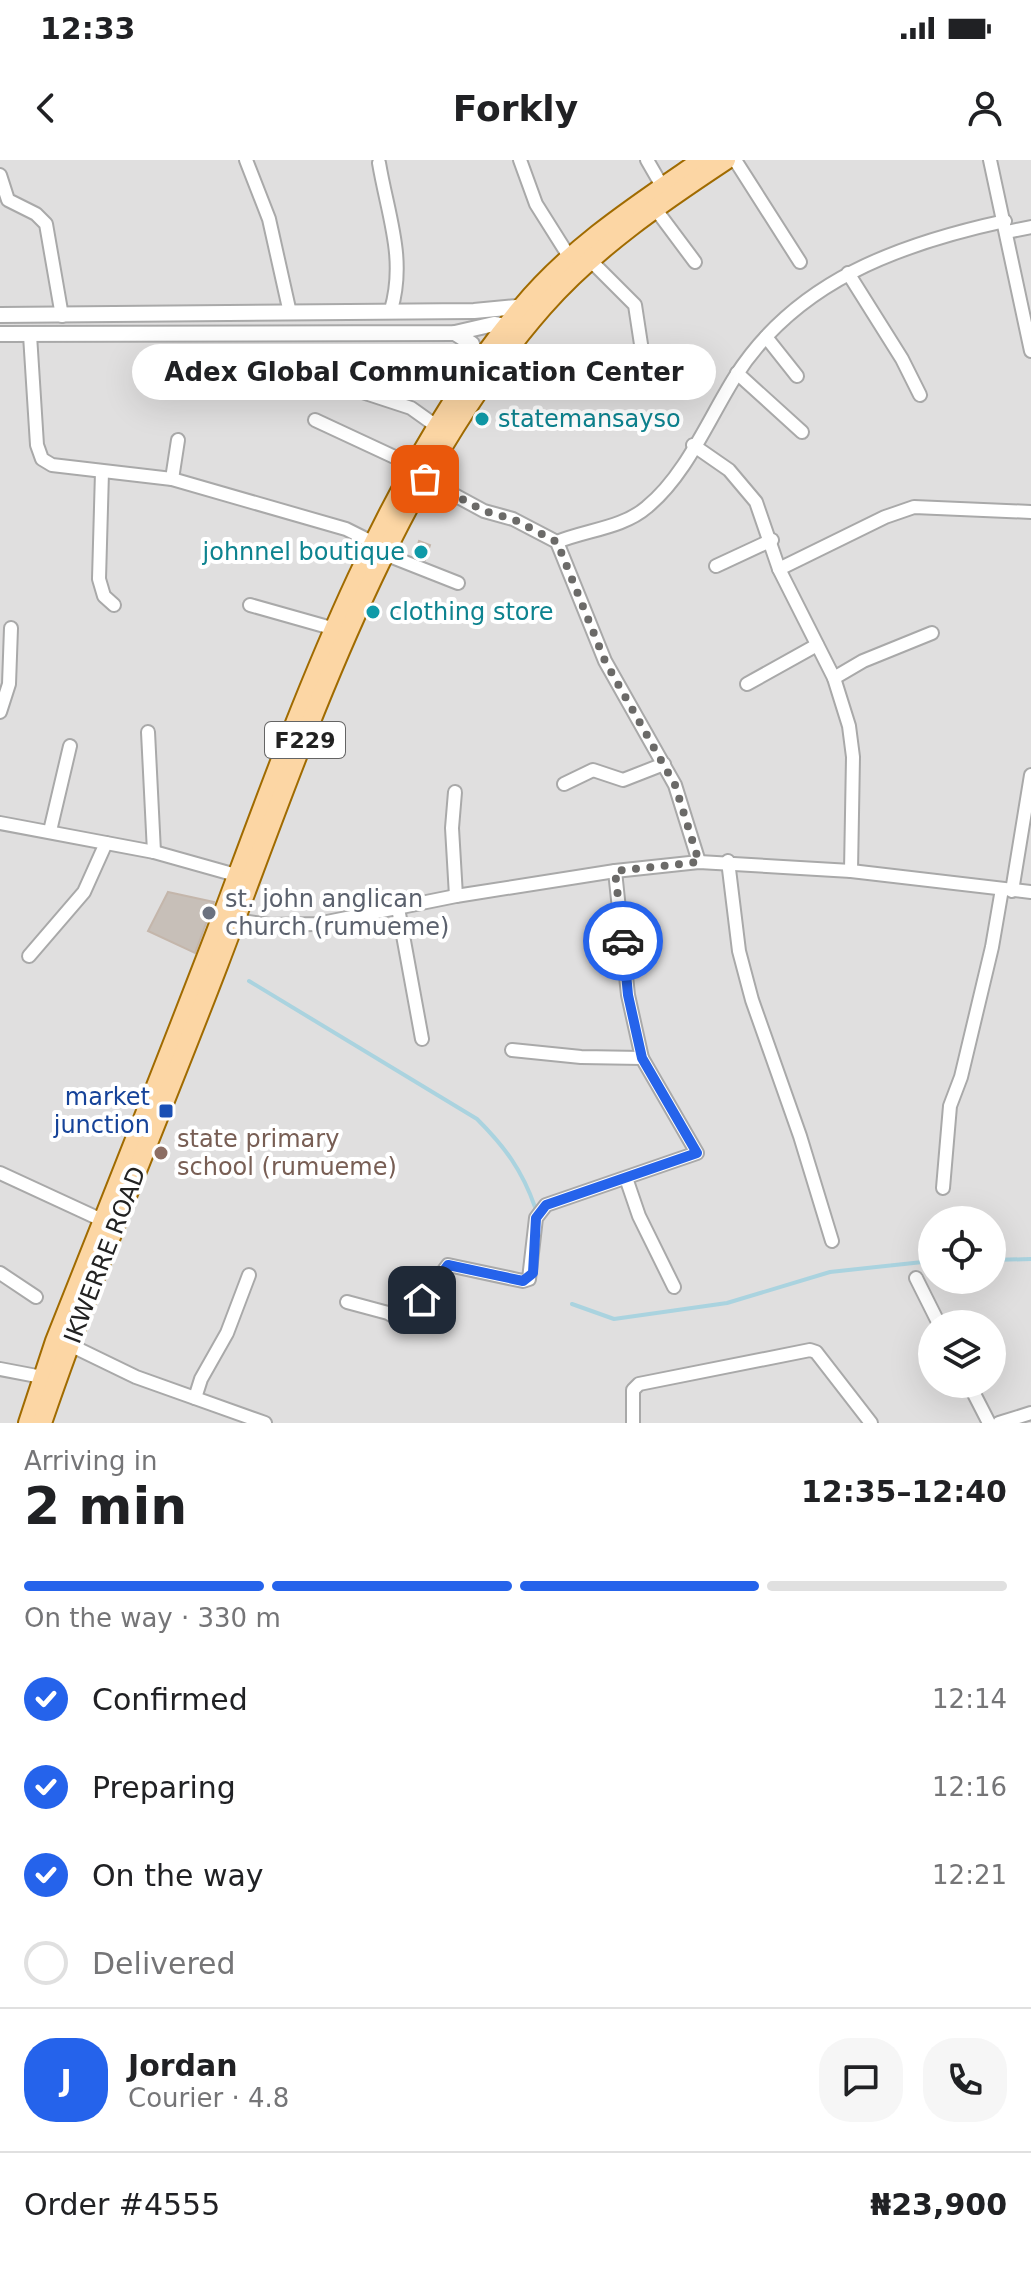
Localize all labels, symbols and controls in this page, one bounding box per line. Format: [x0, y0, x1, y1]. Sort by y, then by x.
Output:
text: 12:33 [40, 11, 136, 46]
icon: back [24, 86, 68, 130]
icon: person [963, 86, 1007, 130]
text: Forkly [453, 88, 578, 129]
callout: Adex Global Communication Center [133, 343, 717, 399]
text: Adex Global Communication Center [164, 357, 684, 387]
place label: statemansayso [498, 405, 681, 433]
marker: statemansayso [473, 410, 491, 428]
pin [391, 445, 459, 513]
icon: bag [403, 457, 447, 501]
place label: johnnel boutique [202, 538, 405, 566]
marker: johnnel boutique [412, 543, 430, 561]
place label: clothing store [389, 598, 554, 626]
marker: clothing store [364, 603, 382, 621]
road number: F229 [265, 722, 345, 758]
place label: st. john anglican church (rumueme) [225, 885, 449, 941]
courier [583, 901, 663, 981]
marker: st. john anglican church (rumueme) [200, 904, 218, 922]
icon: car [601, 919, 645, 963]
place label: market junction [53, 1083, 150, 1139]
marker: market junction [157, 1102, 175, 1120]
place label: state primary school (rumueme) [177, 1125, 397, 1181]
marker: state primary school (rumueme) [152, 1144, 170, 1162]
street label: IKWERRE ROAD [58, 1163, 152, 1347]
map controls [918, 1206, 1006, 1398]
button: locate [918, 1206, 1006, 1294]
pin [388, 1266, 456, 1334]
icon: home [400, 1278, 444, 1322]
button: layers [918, 1310, 1006, 1398]
text: Arriving in [24, 1446, 158, 1476]
text: 12:35–12:40 [801, 1474, 1007, 1509]
text: 2 min [24, 1476, 187, 1536]
text: On the way · 330 m [24, 1603, 281, 1633]
icon: check [24, 1677, 68, 1721]
text: Confirmed [92, 1682, 248, 1717]
text: 12:14 [932, 1684, 1007, 1714]
icon: check [24, 1765, 68, 1809]
text: Preparing [92, 1770, 236, 1805]
text: 12:16 [932, 1772, 1007, 1802]
icon: check [24, 1853, 68, 1897]
text: On the way [92, 1858, 264, 1893]
text: 12:21 [932, 1860, 1007, 1890]
text: Delivered [92, 1946, 236, 1981]
button: chat [819, 2038, 903, 2122]
button: phone [923, 2038, 1007, 2122]
text: Jordan [128, 2048, 238, 2083]
text: J [60, 2063, 72, 2098]
text: Courier · 4.8 [128, 2083, 289, 2113]
text: Order #4555 [24, 2187, 220, 2222]
text: ₦23,900 [870, 2187, 1007, 2222]

